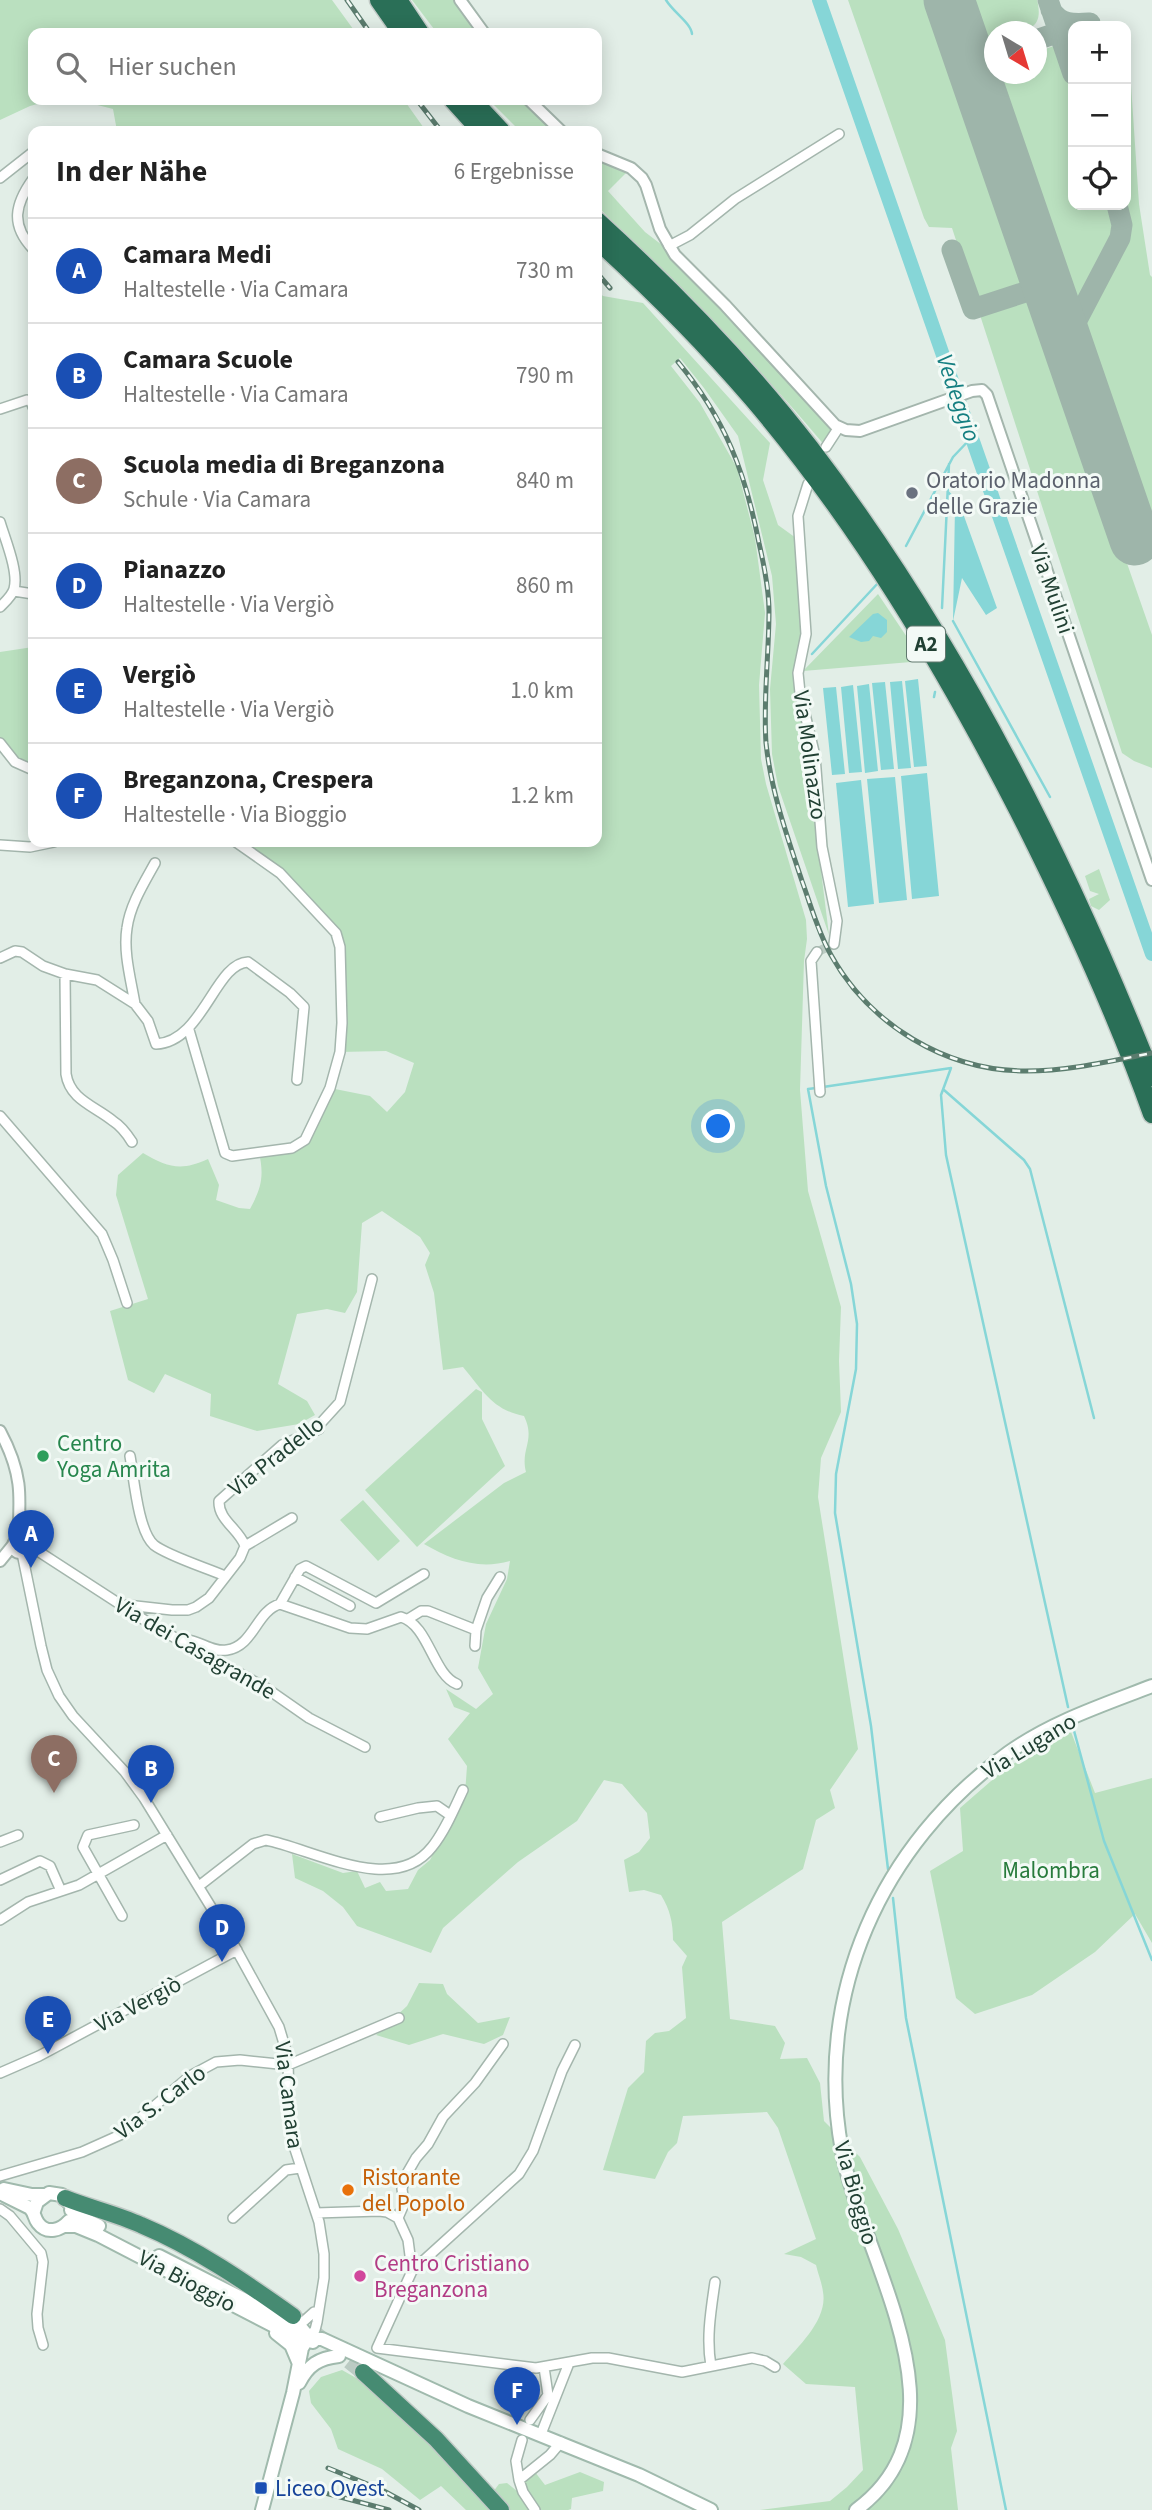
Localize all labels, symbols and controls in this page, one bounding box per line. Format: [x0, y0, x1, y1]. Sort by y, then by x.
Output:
north arrow [984, 21, 1047, 84]
map controls [1068, 21, 1131, 210]
button: + [1068, 21, 1131, 84]
search box [28, 28, 602, 105]
icon: search [52, 48, 90, 86]
text: Hier suchen [108, 48, 237, 85]
button: − [1068, 84, 1131, 147]
button: locate [1068, 147, 1131, 210]
text: In der Nähe [56, 150, 207, 193]
text: 6 Ergebnisse [454, 155, 574, 188]
text: Camara Medi [123, 236, 272, 273]
text: A [72, 254, 86, 287]
text: 730 m [516, 254, 574, 287]
text: Haltestelle · Via Camara [123, 273, 349, 306]
text: Camara Scuole [123, 341, 293, 378]
water label: Vedeggio [927, 349, 989, 447]
text: B [72, 359, 86, 392]
text: 790 m [516, 359, 574, 392]
text: Haltestelle · Via Camara [123, 378, 349, 411]
text: Scuola media di Breganzona [123, 446, 445, 483]
text: C [72, 464, 86, 497]
text: 840 m [516, 464, 574, 497]
place label: Oratorio Madonna delle Grazie [926, 464, 1101, 523]
text: Schule · Via Camara [123, 483, 311, 516]
marker: Oratorio Madonna delle Grazie [904, 485, 920, 501]
street label: Via Mulini [1021, 540, 1083, 638]
text: Pianazzo [123, 551, 226, 588]
text: D [72, 569, 86, 602]
text: 860 m [516, 569, 574, 602]
text: Haltestelle · Via Vergiò [123, 588, 335, 621]
road number: A2 [907, 626, 945, 662]
text: Vergiò [123, 656, 196, 693]
text: E [73, 674, 85, 707]
text: 1.0 km [510, 674, 574, 707]
street label: Via Molinazzo [785, 688, 835, 822]
text: Haltestelle · Via Vergiò [123, 693, 335, 726]
text: Breganzona, Crespera [123, 761, 374, 798]
text: F [73, 779, 85, 812]
text: 1.2 km [510, 779, 574, 812]
text: Haltestelle · Via Bioggio [123, 798, 347, 831]
your location [701, 1109, 735, 1143]
street label: Via Pradello [221, 1408, 331, 1504]
place label: Centro Yoga Amrita [56, 1427, 171, 1486]
marker: Centro Yoga Amrita [35, 1448, 51, 1464]
pin: A [8, 1510, 54, 1568]
street label: Via dei Casagrande [108, 1588, 282, 1708]
street label: Via Lugano [975, 1705, 1083, 1787]
pin: C [31, 1735, 77, 1793]
pin: B [128, 1745, 174, 1803]
park label: Malombra [1002, 1854, 1100, 1887]
pin: D [199, 1904, 245, 1962]
street label: Via Vergiò [89, 1967, 187, 2041]
pin: E [25, 1996, 71, 2054]
street label: Via Camara [266, 2039, 312, 2151]
street label: Via S. Carlo [107, 2057, 213, 2147]
street label: Via Bioggio [825, 2137, 887, 2249]
place label: Ristorante del Popolo [362, 2161, 465, 2220]
marker: Ristorante del Popolo [340, 2182, 356, 2198]
street label: Via Bioggio [132, 2241, 242, 2321]
place label: Centro Cristiano Breganzona [374, 2247, 530, 2306]
marker: Centro Cristiano Breganzona [352, 2268, 368, 2284]
pin: F [494, 2367, 540, 2425]
place label: Liceo Ovest [275, 2472, 385, 2505]
marker: Liceo Ovest [253, 2480, 269, 2496]

